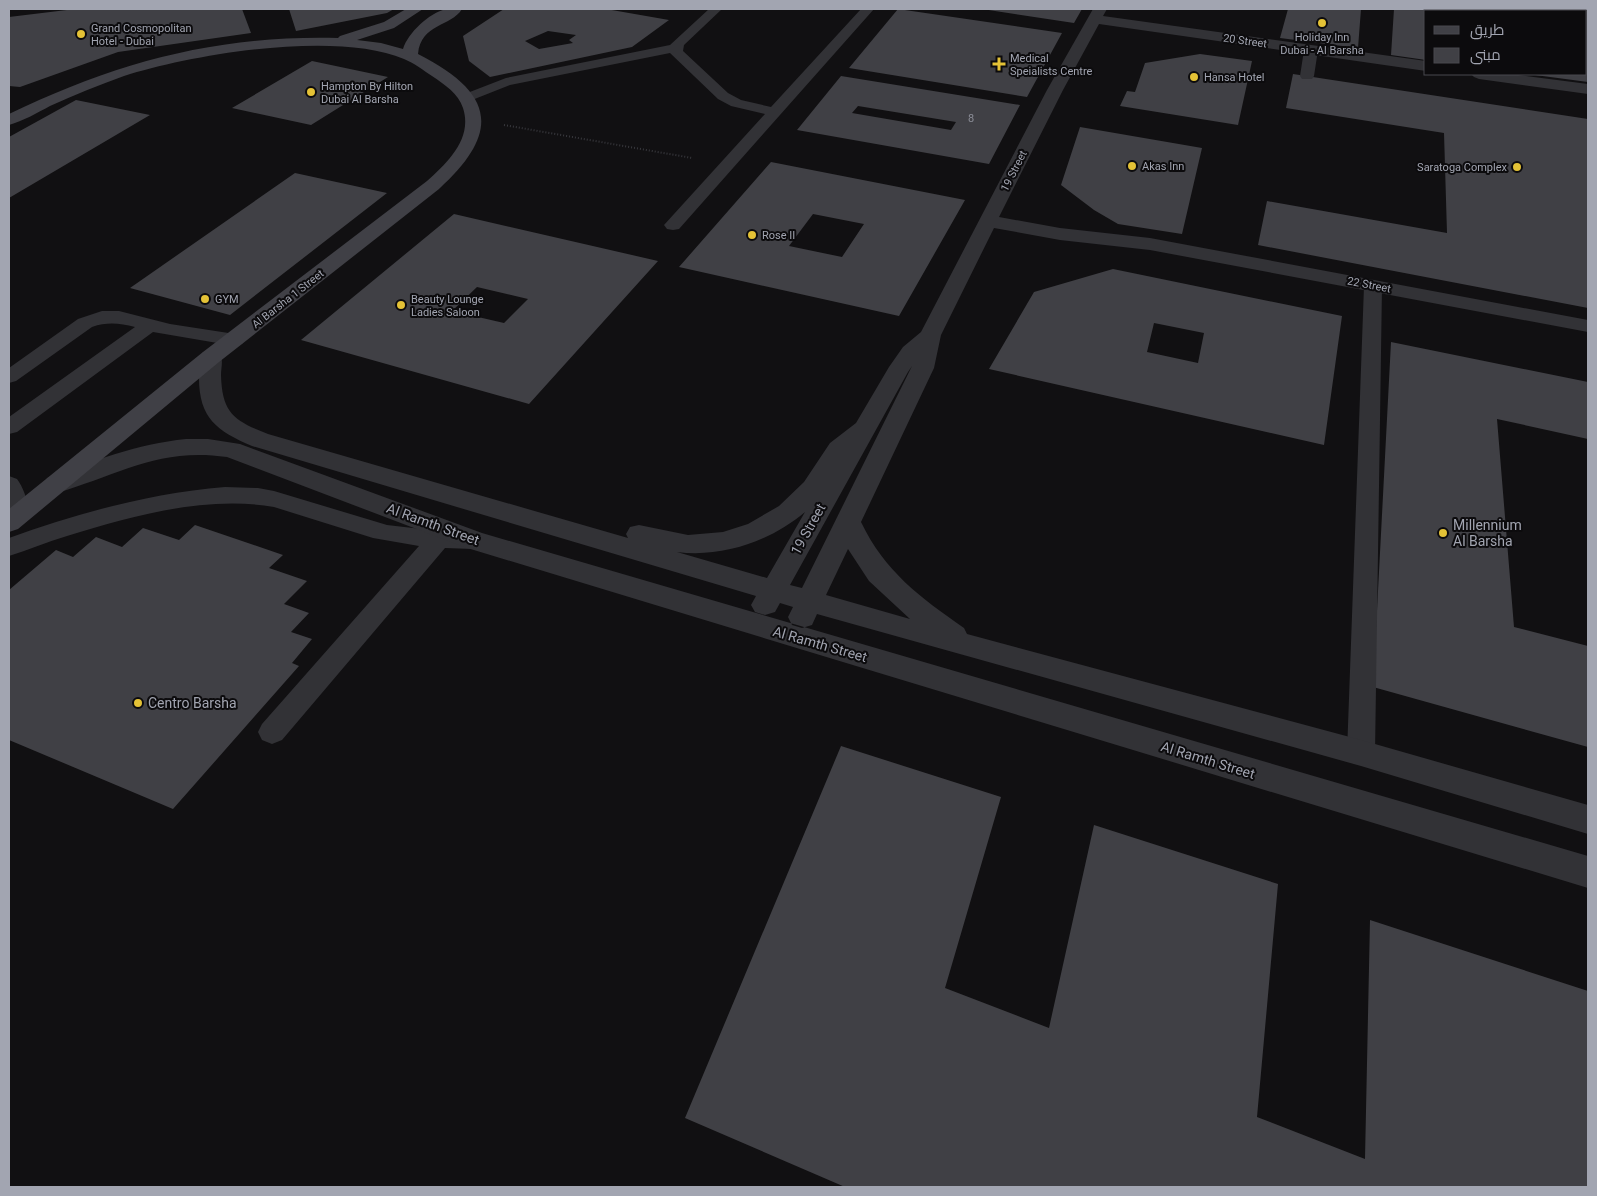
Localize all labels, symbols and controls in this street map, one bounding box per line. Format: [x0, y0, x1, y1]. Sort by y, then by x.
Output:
legend [1424, 10, 1587, 75]
marker: Holiday Inn Dubai - Al Barsha [1316, 17, 1328, 29]
text: طريق [1470, 21, 1504, 40]
place label: Grand Cosmopolitan Hotel - Dubai [91, 22, 191, 48]
marker: Grand Cosmopolitan Hotel - Dubai [75, 28, 87, 40]
street label: 20 Street [1222, 31, 1268, 51]
place label: Holiday Inn Dubai - Al Barsha [1280, 31, 1364, 57]
text: مبنى [1470, 46, 1501, 65]
place label: Medical Speialists Centre [1010, 52, 1093, 78]
marker: Medical Speialists Centre [992, 57, 1006, 71]
marker: Hansa Hotel [1188, 71, 1200, 83]
place label: Hansa Hotel [1204, 71, 1265, 84]
place label: Hampton By Hilton Dubai Al Barsha [321, 80, 413, 106]
marker: Hampton By Hilton Dubai Al Barsha [305, 86, 317, 98]
house number: 8 [968, 112, 974, 125]
street label: 19 Street [998, 148, 1030, 194]
marker: Akas Inn [1126, 160, 1138, 172]
place label: Akas Inn [1142, 160, 1184, 173]
place label: Saratoga Complex [1417, 161, 1508, 174]
marker: Saratoga Complex [1511, 161, 1523, 173]
marker: Rose II [746, 229, 758, 241]
place label: Rose II [762, 229, 795, 242]
street label: Al Barsha 1 Street [250, 267, 327, 331]
street label: 22 Street [1346, 274, 1392, 296]
marker: GYM [199, 293, 211, 305]
place label: GYM [215, 293, 239, 306]
place label: Beauty Lounge Ladies Saloon [411, 293, 484, 319]
marker: Beauty Lounge Ladies Saloon [395, 299, 407, 311]
street label: Al Ramth Street [385, 500, 482, 548]
street label: 19 Street [787, 500, 829, 557]
place label: Millennium Al Barsha [1453, 517, 1522, 549]
marker: Millennium Al Barsha [1437, 527, 1449, 539]
street label: Al Ramth Street [771, 623, 869, 665]
place label: Centro Barsha [148, 695, 237, 711]
marker: Centro Barsha [132, 697, 144, 709]
street label: Al Ramth Street [1159, 738, 1257, 782]

